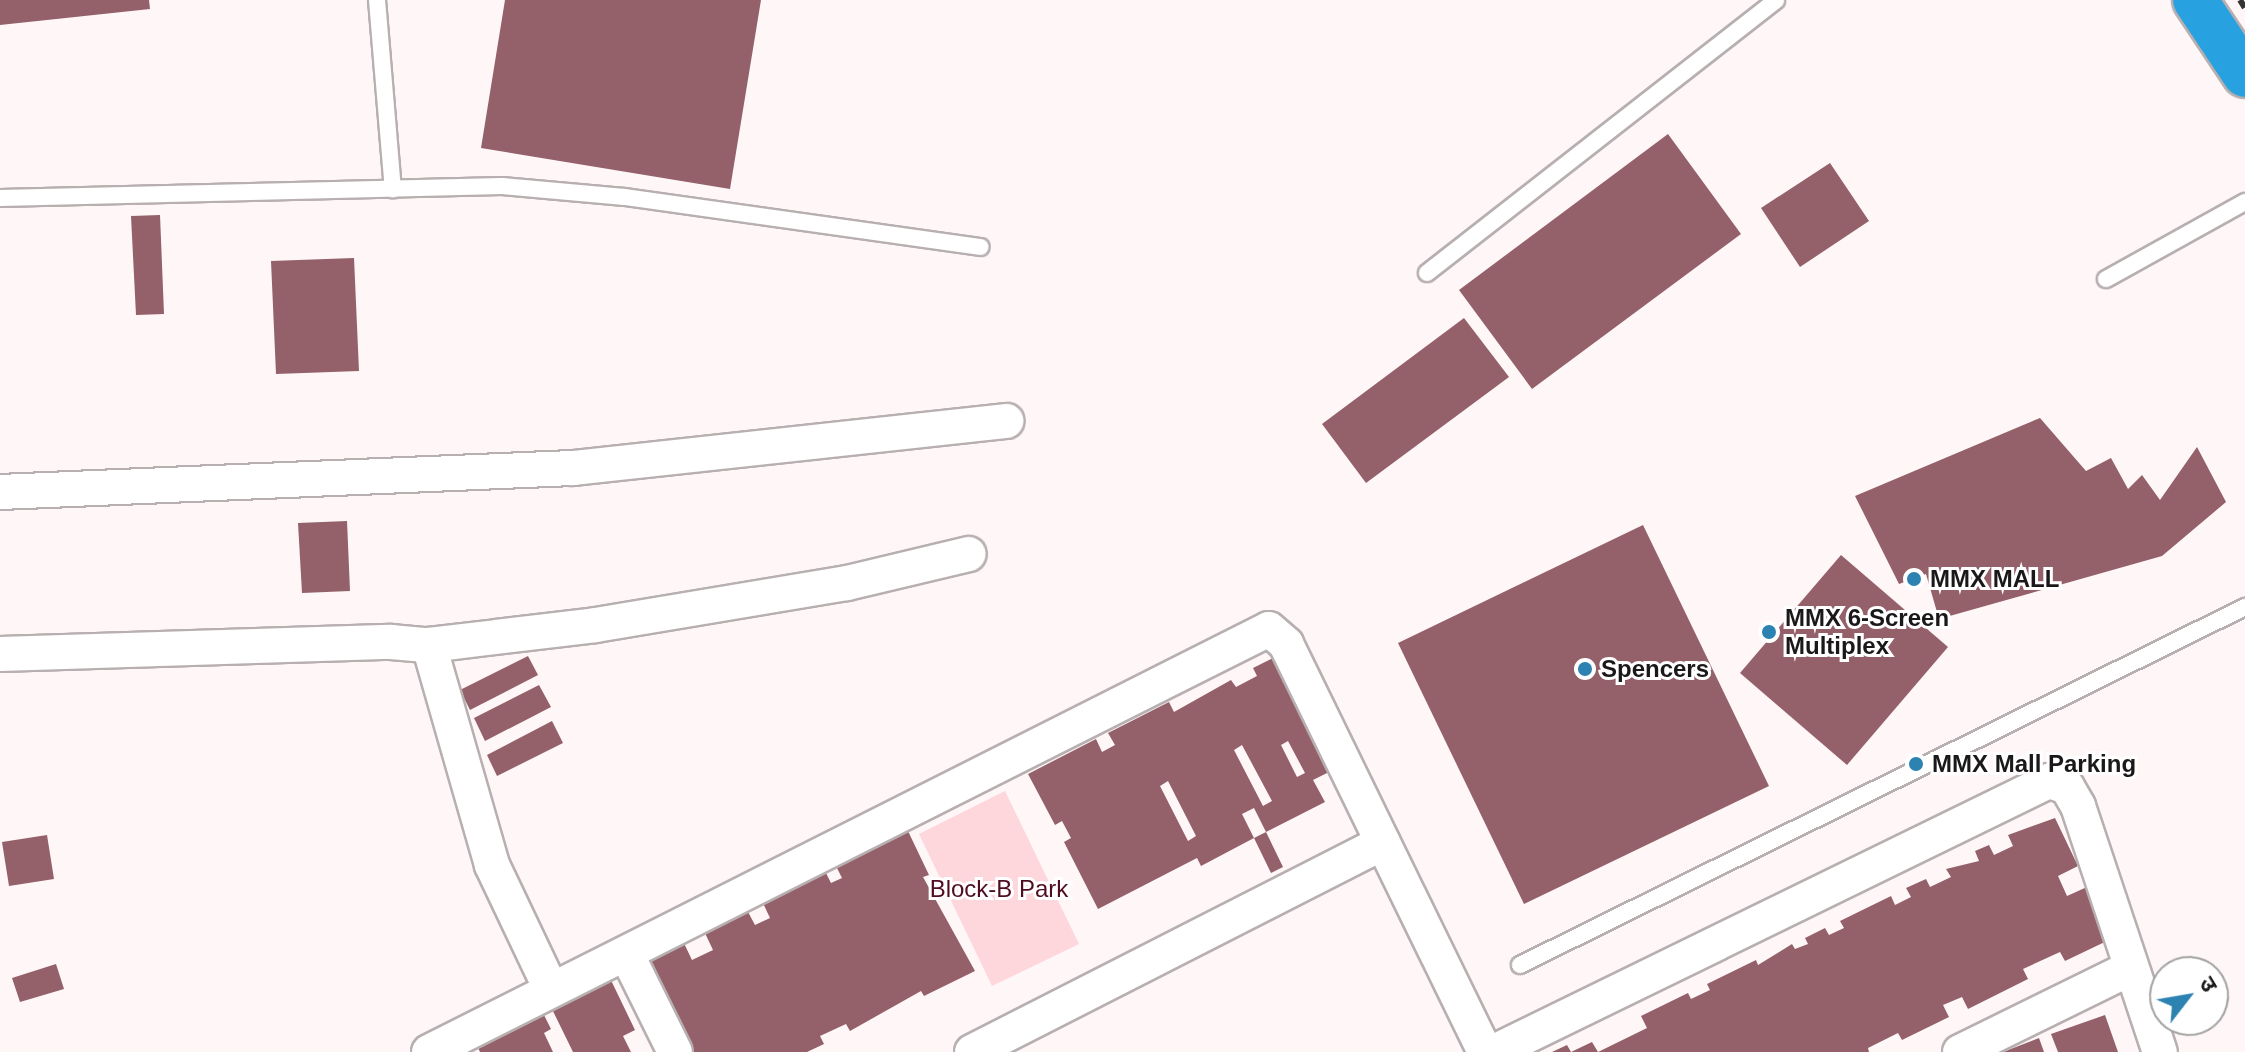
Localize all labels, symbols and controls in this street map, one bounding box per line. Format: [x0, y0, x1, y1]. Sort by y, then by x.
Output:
place label: MMX MALL [1930, 565, 2059, 593]
marker: MMX MALL [1905, 570, 1923, 588]
place label: MMX 6-Screen Multiplex [1785, 604, 1949, 660]
marker: MMX 6-Screen Multiplex [1760, 623, 1778, 641]
place label: Spencers [1601, 655, 1709, 683]
marker: Spencers [1576, 660, 1594, 678]
place label: MMX Mall Parking [1932, 750, 2136, 778]
marker: MMX Mall Parking [1907, 755, 1925, 773]
park label: Block-B Park [930, 875, 1068, 903]
north arrow [2149, 956, 2229, 1036]
text: उ [2194, 972, 2222, 996]

